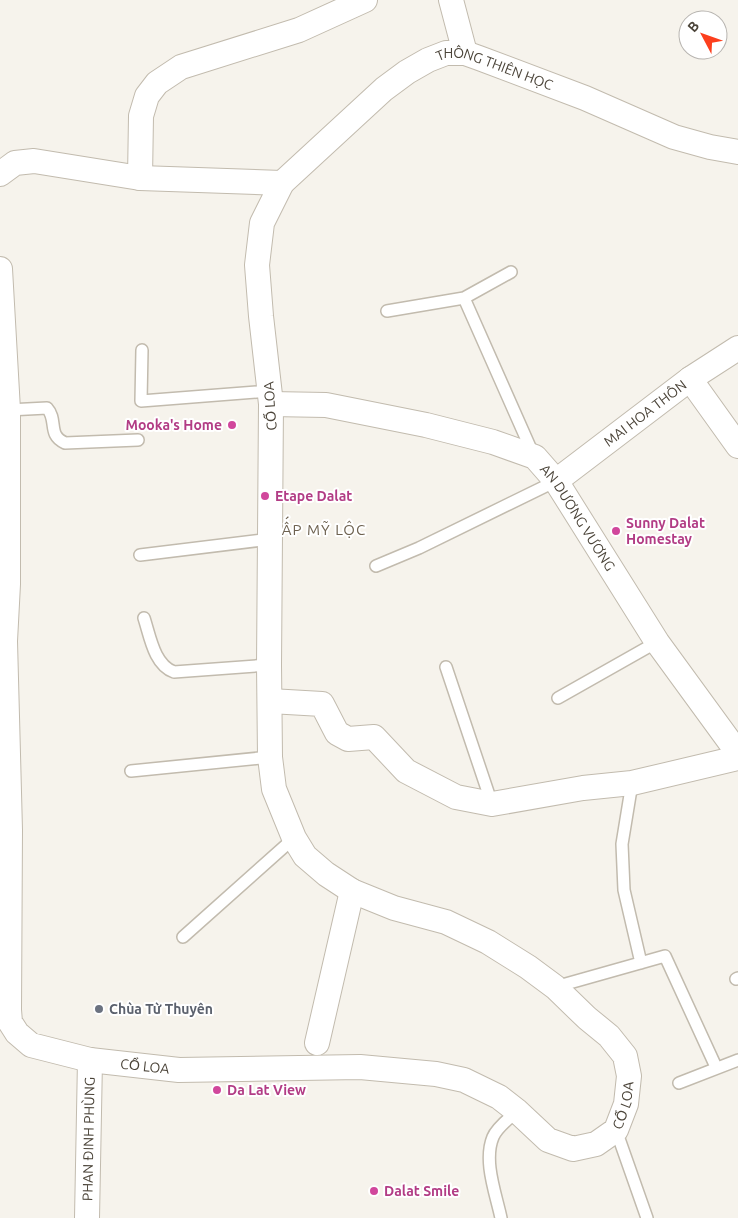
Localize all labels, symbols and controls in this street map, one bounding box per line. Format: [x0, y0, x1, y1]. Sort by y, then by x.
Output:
north arrow [678, 10, 728, 60]
text: B [684, 18, 702, 35]
street label: THÔNG THIÊN HỌC [434, 44, 555, 93]
street label: MAI HOA THÔN [601, 377, 689, 450]
street label: CỔ LOA [259, 381, 280, 431]
place label: Mooka's Home [125, 417, 222, 433]
marker: Mooka's Home [226, 419, 238, 431]
street label: AN DƯƠNG VƯƠNG [537, 461, 618, 574]
place label: Etape Dalat [275, 488, 352, 504]
marker: Etape Dalat [259, 490, 271, 502]
place label: Sunny Dalat Homestay [626, 515, 705, 547]
district label: ẤP MỸ LỘC [282, 516, 366, 538]
marker: Sunny Dalat Homestay [610, 525, 622, 537]
place label: Chùa Từ Thuyên [109, 1001, 213, 1017]
marker: Chùa Từ Thuyên [93, 1003, 105, 1015]
street label: CỔ LOA [120, 1055, 170, 1077]
street label: PHAN ĐINH PHÙNG [79, 1077, 98, 1201]
street label: CỔ LOA [609, 1081, 636, 1132]
place label: Da Lat View [227, 1082, 306, 1098]
marker: Da Lat View [211, 1084, 223, 1096]
place label: Dalat Smile [384, 1183, 459, 1199]
marker: Dalat Smile [368, 1185, 380, 1197]

